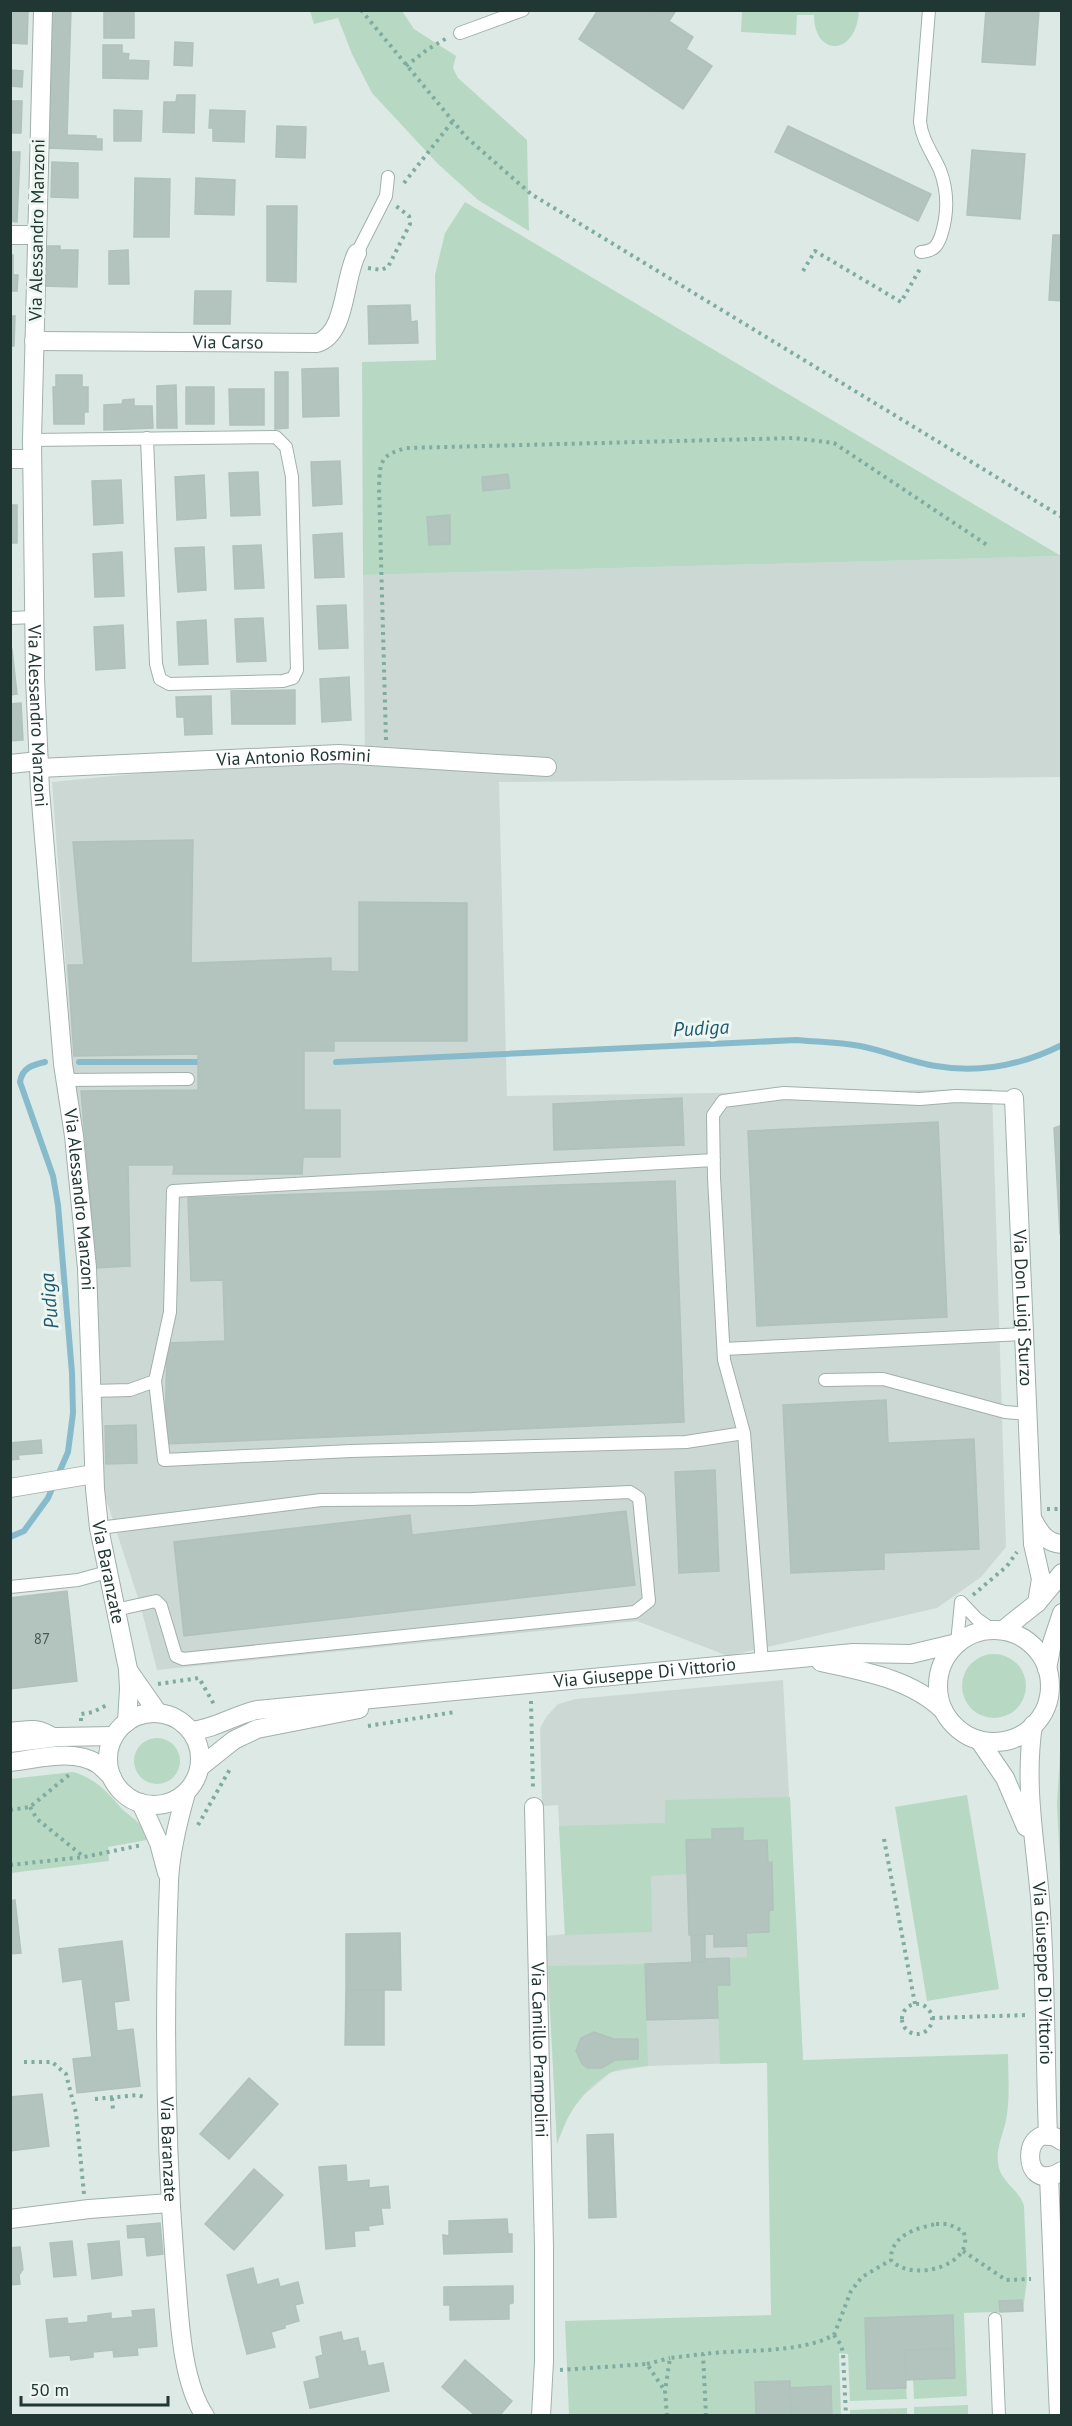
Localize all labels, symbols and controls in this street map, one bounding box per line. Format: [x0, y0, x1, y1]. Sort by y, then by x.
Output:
street label: Via Alessandro Manzoni [23, 139, 50, 322]
street label: Via Carso [191, 330, 264, 354]
street label: Via Alessandro Manzoni [23, 623, 53, 808]
street label: Via Antonio Rosmini [215, 742, 372, 771]
water label: Pudiga [672, 1014, 730, 1042]
street label: Via Alessandro Manzoni [59, 1106, 100, 1291]
street label: Via Don Luigi Sturzo [1009, 1228, 1038, 1387]
water label: Pudiga [34, 1272, 64, 1330]
street label: Via Baranzate [87, 1518, 130, 1626]
house number: 87 [34, 1629, 50, 1648]
street label: Via Giuseppe Di Vittorio [552, 1652, 737, 1693]
street label: Via Giuseppe Di Vittorio [1027, 1880, 1058, 2065]
street label: Via Camillo Prampolini [527, 1961, 554, 2138]
street label: Via Baranzate [156, 2095, 183, 2202]
scale bar [21, 2369, 168, 2407]
text: 50 m [30, 2378, 69, 2401]

